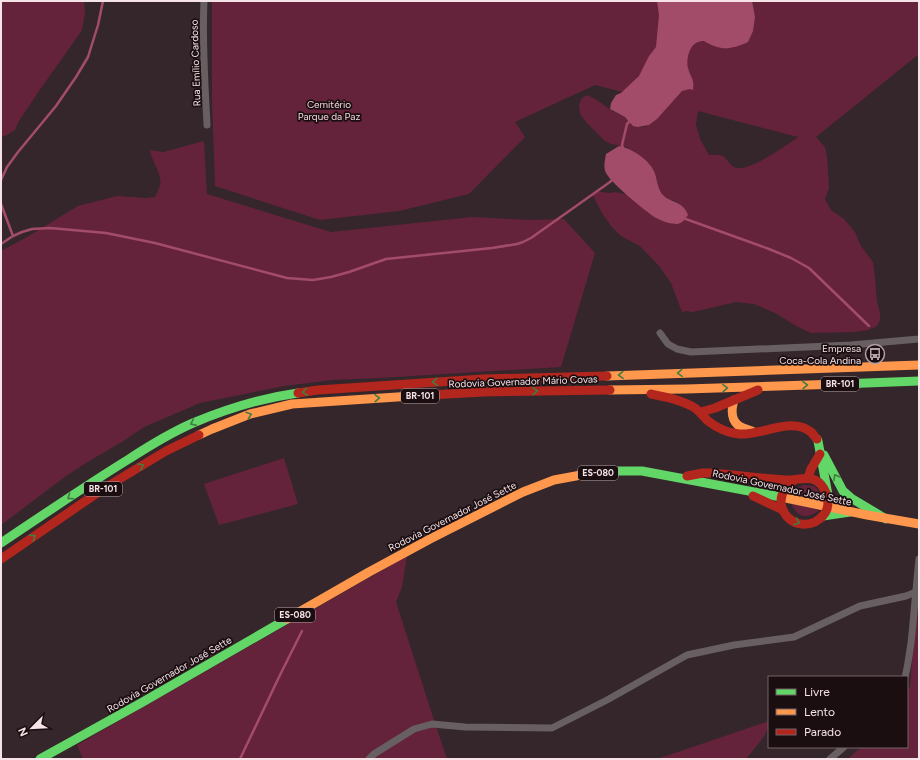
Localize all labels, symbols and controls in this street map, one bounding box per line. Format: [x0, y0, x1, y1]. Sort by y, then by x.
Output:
street label: Rua Emílio Cardoso [187, 19, 204, 107]
park label: Cemitério Parque da Paz [298, 98, 360, 123]
place label: Empresa Coca-Cola Andina [779, 342, 861, 367]
bus stop icon: Empresa Coca-Cola Andina [864, 343, 886, 365]
one-way arrow [677, 368, 683, 377]
one-way arrow [618, 371, 624, 379]
street label: Rodovia Governador Mário Covas [448, 372, 598, 391]
one-way arrow [432, 377, 438, 386]
road number: BR-101 [821, 377, 859, 391]
one-way arrow [802, 381, 808, 389]
one-way arrow [722, 383, 728, 392]
one-way arrow [302, 387, 308, 396]
one-way arrow [532, 387, 538, 395]
road number: BR-101 [401, 389, 439, 403]
one-way arrow [374, 394, 380, 403]
one-way arrow [245, 411, 252, 419]
one-way arrow [190, 418, 197, 426]
one-way arrow [137, 463, 145, 470]
road number: ES-080 [578, 466, 618, 480]
street label: Rodovia Governador José Sette [711, 466, 853, 509]
one-way arrow [833, 474, 840, 481]
street label: Rodovia Governador José Sette [386, 478, 519, 555]
road number: BR-101 [84, 482, 122, 496]
one-way arrow [67, 492, 74, 499]
one-way arrow [793, 518, 800, 526]
one-way arrow [29, 535, 36, 542]
road number: ES-080 [275, 608, 315, 622]
street label: Rodovia Governador José Sette [104, 633, 235, 716]
legend [768, 676, 908, 748]
text: Livre [804, 685, 830, 699]
text: Lento [804, 705, 835, 719]
north arrow [12, 708, 52, 748]
text: N [16, 725, 31, 738]
text: Parado [804, 725, 841, 739]

